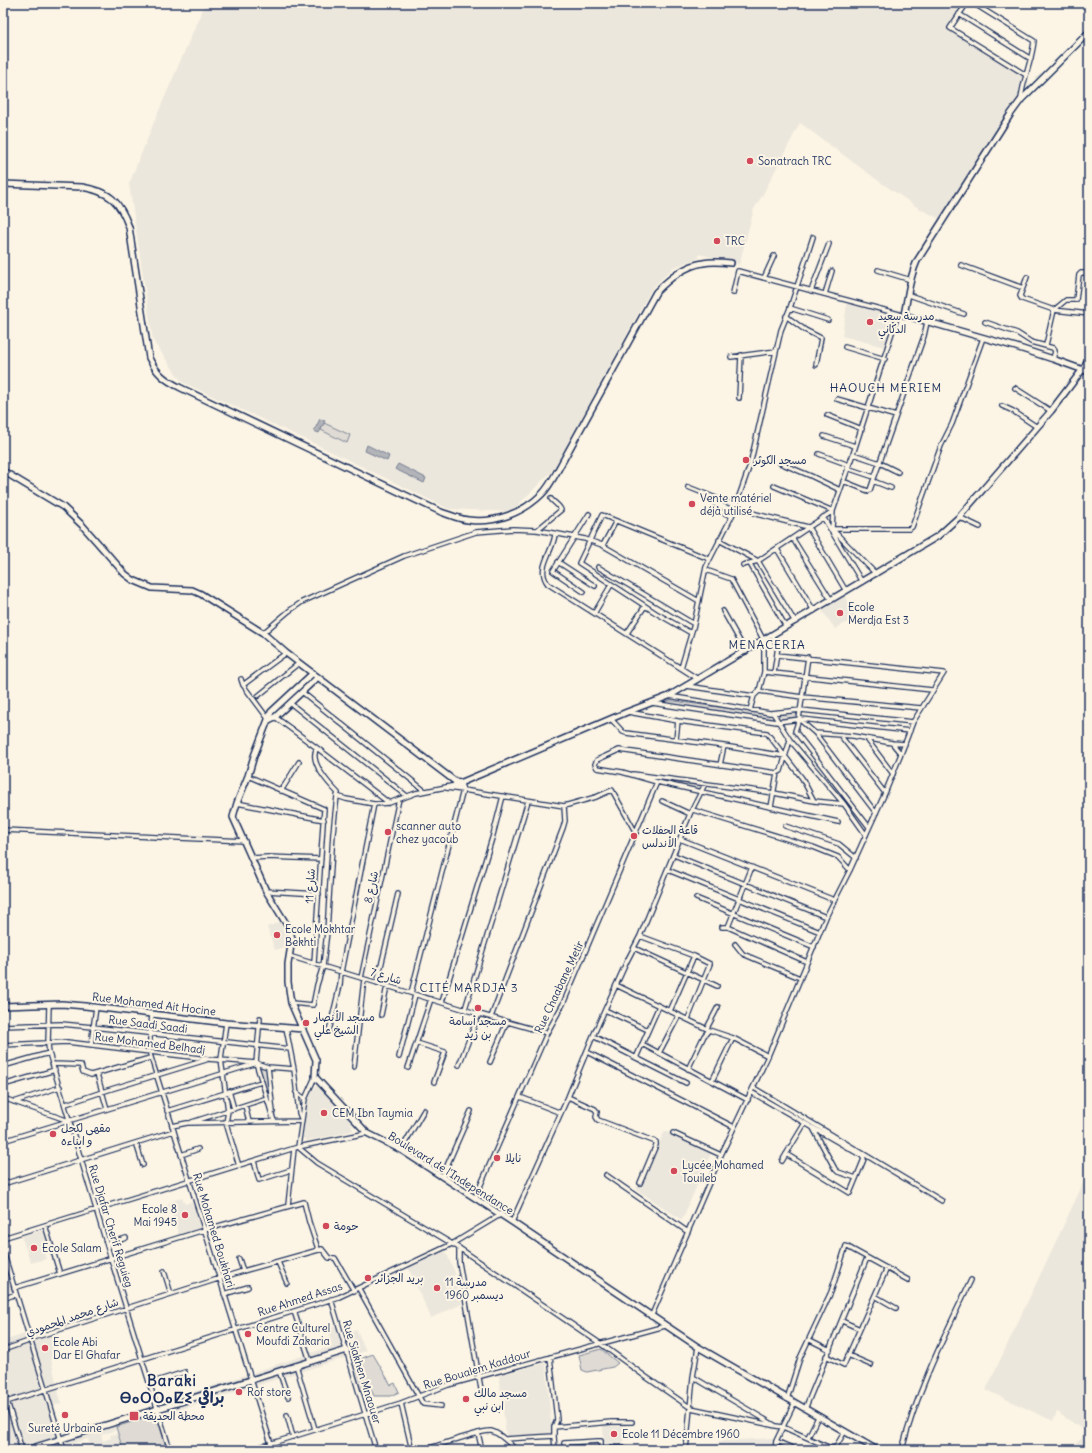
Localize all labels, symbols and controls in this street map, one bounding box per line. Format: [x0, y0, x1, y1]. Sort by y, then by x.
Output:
place label: Sonatrach TRC [758, 154, 832, 168]
marker: Sonatrach TRC [745, 156, 755, 166]
place label: TRC [725, 234, 745, 248]
marker: TRC [712, 236, 722, 246]
place label: مدرسة سعيد الدكاني [878, 309, 935, 340]
marker: مدرسة سعيد الدكاني [865, 317, 875, 327]
district label: HAOUCH MERIEM [830, 380, 942, 395]
place label: مسجد الكوثر [753, 453, 807, 467]
marker: مسجد الكوثر [741, 455, 751, 465]
place label: Vente matériel déjà utilisé [700, 491, 772, 518]
marker: Vente matériel déjà utilisé [687, 499, 697, 509]
place label: Ecole Merdja Est 3 [848, 600, 909, 627]
marker: Ecole Merdja Est 3 [835, 608, 845, 618]
district label: MENACERIA [728, 637, 806, 652]
place label: scanner auto chez yacoub [396, 819, 461, 846]
place label: قاعة الحفلات الأندلس [642, 823, 698, 850]
marker: scanner auto chez yacoub [383, 827, 393, 837]
marker: قاعة الحفلات الأندلس [629, 831, 639, 841]
street label: شارع 11 [302, 868, 320, 904]
street label: شارع 8 [361, 870, 383, 905]
place label: Ecole Mokhtar Bekhti [285, 922, 356, 949]
marker: Ecole Mokhtar Bekhti [272, 930, 282, 940]
street label: Rue Chaabane Metir [531, 938, 587, 1036]
street label: شارع 7 [368, 965, 403, 989]
district label: CITÉ MARDJA 3 [420, 980, 519, 995]
street label: Rue Mohamed Ait Hocine [91, 989, 217, 1019]
marker: مسجد أسامة بن زيد [473, 1003, 483, 1013]
place label: مسجد الأنصار الشيخ علي [313, 1010, 375, 1041]
street label: Rue Saadi Saadi [108, 1012, 188, 1036]
place label: مسجد أسامة بن زيد [449, 1014, 507, 1042]
marker: مسجد الأنصار الشيخ علي [301, 1018, 311, 1028]
street label: Rue Mohamed Belhadj [94, 1029, 206, 1057]
place label: CEM Ibn Taymia [332, 1106, 413, 1120]
marker: CEM Ibn Taymia [319, 1108, 329, 1118]
place label: مقهى لكحل و ابناءه [61, 1121, 111, 1149]
marker: مقهى لكحل و ابناءه [48, 1129, 58, 1139]
street label: Boulevard de l'Independance [386, 1129, 516, 1217]
place label: نايلا [505, 1151, 521, 1165]
marker: نايلا [492, 1153, 502, 1163]
place label: Lycée Mohamed Touileb [682, 1158, 764, 1185]
street label: Rue Djafar Cherif Reguieg [86, 1163, 136, 1289]
marker: Lycée Mohamed Touileb [669, 1166, 679, 1176]
street label: Rue Mohamed Boukhari [190, 1171, 238, 1289]
place label: Ecole 8 Mai 1945 [133, 1202, 177, 1229]
marker: Ecole 8 Mai 1945 [180, 1210, 190, 1220]
place label: حومة [334, 1219, 359, 1234]
marker: حومة [321, 1221, 331, 1231]
place label: Ecole Salam [42, 1241, 102, 1255]
marker: Ecole Salam [29, 1243, 39, 1253]
place label: بريد الجزائر [375, 1271, 423, 1286]
marker: بريد الجزائر [363, 1273, 373, 1283]
place label: مدرسة 11 ديسمبر 1960 [445, 1275, 504, 1303]
street label: Rue Ahmed Assas [256, 1279, 344, 1319]
marker: مدرسة 11 ديسمبر 1960 [432, 1283, 442, 1293]
street label: شارع محمد المحمودي [24, 1295, 121, 1341]
street label: Rue Siakhen Mnaouer [340, 1318, 385, 1426]
place label: Centre Culturel Moufdi Zakaria [256, 1321, 330, 1348]
marker: Centre Culturel Moufdi Zakaria [243, 1329, 253, 1339]
place label: Ecole Abi Dar El Ghafar [53, 1335, 121, 1362]
marker: Ecole Abi Dar El Ghafar [40, 1343, 50, 1353]
street label: Rue Boualem Kaddour [422, 1346, 533, 1392]
district label: Baraki ⴱⴰⵔⵔⴰⵇⵉ براقي [120, 1371, 224, 1409]
place label: Rof store [247, 1385, 291, 1399]
place label: مسجد مالك ابن نبي [474, 1386, 527, 1417]
marker: Rof store [234, 1387, 244, 1397]
marker: مسجد مالك ابن نبي [461, 1394, 471, 1404]
place label: محطة الحديقة [143, 1409, 205, 1423]
marker: Sureté Urbaine [60, 1410, 70, 1420]
marker: محطة الحديقة [128, 1410, 140, 1422]
place label: Sureté Urbaine [28, 1421, 102, 1435]
place label: Ecole 11 Décembre 1960 [622, 1427, 740, 1441]
marker: Ecole 11 Décembre 1960 [609, 1429, 619, 1439]

